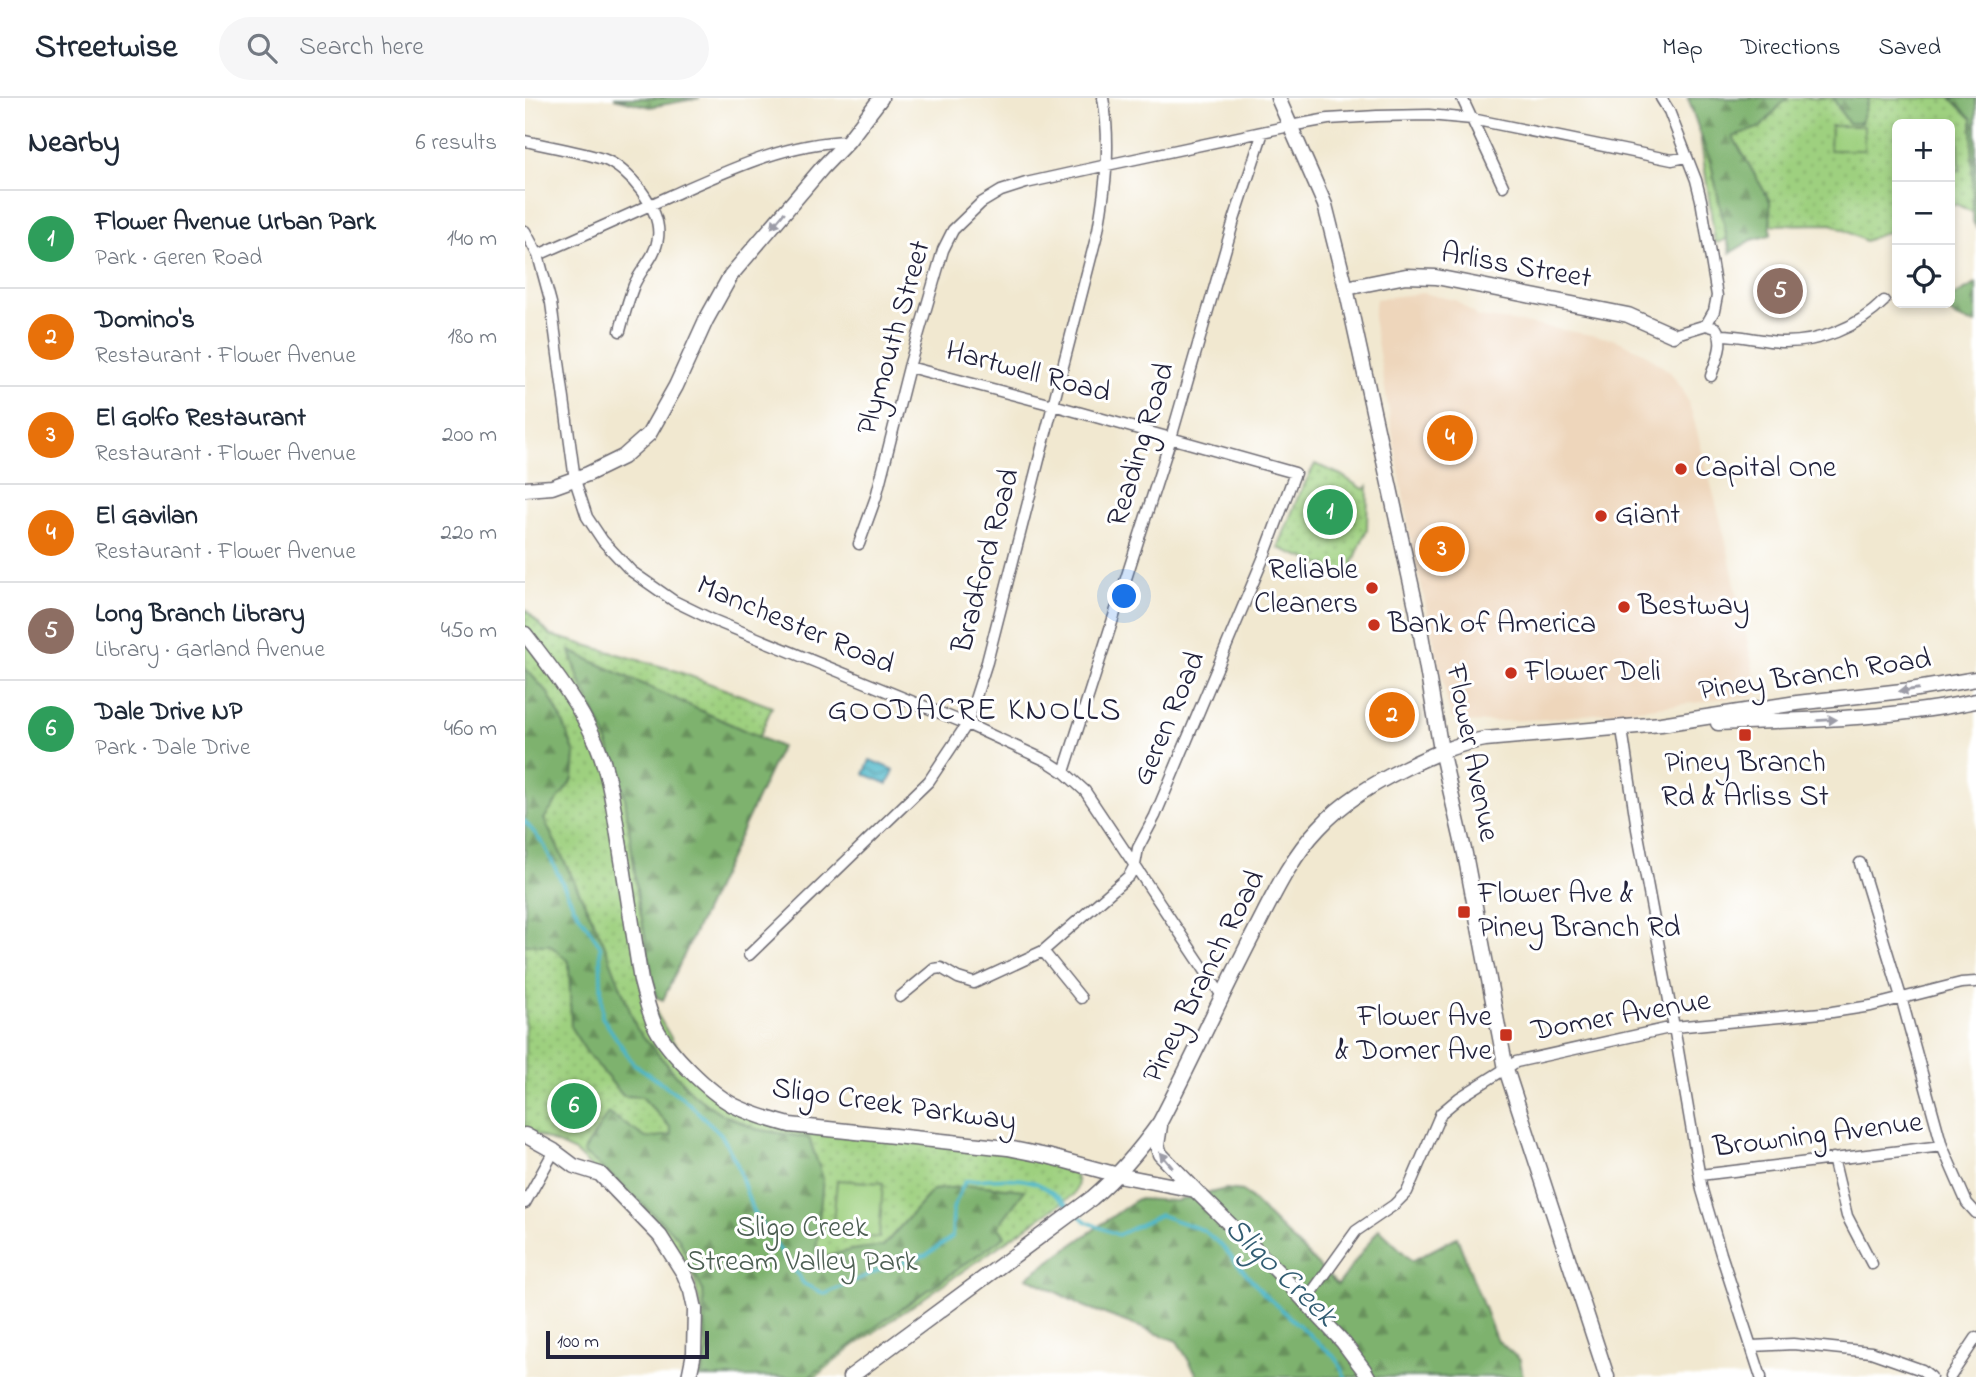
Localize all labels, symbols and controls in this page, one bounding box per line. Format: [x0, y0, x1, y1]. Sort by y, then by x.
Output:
search box [219, 17, 709, 80]
text: Streetwise [35, 24, 177, 72]
icon: search [243, 29, 281, 67]
text: Search here [299, 29, 424, 67]
text: Map [1662, 31, 1703, 66]
text: Directions [1741, 31, 1840, 66]
text: Saved [1878, 31, 1941, 66]
map controls [1892, 119, 1955, 308]
button: + [1892, 119, 1955, 182]
text: Nearby [28, 122, 120, 166]
text: 6 results [416, 127, 497, 160]
button: − [1892, 182, 1955, 245]
text: Flower Avenue Urban Park [95, 204, 376, 242]
one-way arrow [771, 211, 786, 228]
text: 1 [47, 223, 55, 256]
text: 140 m [447, 223, 497, 256]
street label: Arliss Street [1437, 232, 1595, 302]
street label: Plymouth Street [846, 235, 944, 441]
text: Park · Geren Road [95, 242, 262, 275]
button: locate [1892, 245, 1955, 308]
pin: 5 [1757, 265, 1803, 317]
text: Domino's [95, 302, 195, 340]
text: 2 [45, 321, 57, 354]
text: 180 m [448, 321, 497, 354]
street label: Hartwell Road [941, 330, 1115, 416]
text: Restaurant · Flower Avenue [95, 340, 356, 373]
street label: Reading Road [1096, 357, 1188, 532]
text: El Golfo Restaurant [95, 400, 306, 438]
pin: 4 [1427, 412, 1473, 464]
text: 3 [46, 419, 56, 452]
text: 200 m [442, 419, 497, 452]
text: Restaurant · Flower Avenue [95, 438, 356, 471]
place label: Capital One [1695, 447, 1837, 491]
marker: Capital One [1673, 461, 1689, 477]
street label: Bradford Road [941, 464, 1033, 659]
pin: 1 [1307, 486, 1353, 538]
place label: Giant [1615, 494, 1680, 538]
text: El Gavilan [95, 498, 198, 536]
marker: Giant [1593, 508, 1609, 524]
text: 4 [46, 517, 56, 550]
text: 220 m [441, 517, 497, 550]
pin: 3 [1419, 523, 1465, 575]
text: Restaurant · Flower Avenue [95, 536, 356, 569]
place label: Reliable Cleaners [1254, 549, 1359, 627]
street label: Manchester Road [689, 565, 901, 688]
your location [1107, 579, 1141, 613]
marker: Reliable Cleaners [1364, 580, 1380, 596]
place label: Bestway [1637, 585, 1750, 629]
text: Long Branch Library [95, 596, 305, 634]
marker: Bestway [1616, 599, 1632, 615]
place label: Bank of America [1387, 603, 1596, 647]
text: 5 [44, 615, 58, 648]
text: 450 m [441, 615, 497, 648]
marker: Bank of America [1366, 617, 1382, 633]
text: Library · Garland Avenue [95, 634, 325, 667]
street label: Piney Branch Road [1696, 638, 1934, 714]
street label: Geren Road [1122, 645, 1218, 793]
place label: Flower Deli [1524, 651, 1661, 695]
street label: Flower Avenue [1432, 660, 1510, 846]
marker: Flower Deli [1503, 665, 1519, 681]
one-way arrow [1898, 685, 1920, 696]
district label: GOODACRE KNOLLS [828, 688, 1122, 735]
pin: 2 [1369, 689, 1415, 741]
text: Dale Drive NP [95, 694, 242, 732]
text: 6 [46, 713, 56, 746]
text: 460 m [444, 713, 497, 746]
one-way arrow [1816, 714, 1838, 725]
marker: Piney Branch Rd & Arliss St [1737, 727, 1753, 743]
text: Park · Dale Drive [95, 732, 250, 765]
place label: Piney Branch Rd & Arliss St [1661, 742, 1829, 820]
street label: Piney Branch Road [1132, 863, 1278, 1091]
place label: Flower Ave & Piney Branch Rd [1477, 873, 1681, 951]
marker: Flower Ave & Piney Branch Rd [1456, 904, 1472, 920]
street label: Domer Avenue [1527, 980, 1714, 1055]
place label: Flower Ave & Domer Ave [1335, 996, 1493, 1074]
marker: Flower Ave & Domer Ave [1498, 1027, 1514, 1043]
street label: Sligo Creek Parkway [769, 1067, 1019, 1145]
pin: 6 [551, 1080, 597, 1132]
street label: Browning Avenue [1710, 1101, 1926, 1171]
one-way arrow [1159, 1151, 1174, 1169]
park label: Sligo Creek Stream Valley Park [686, 1207, 918, 1285]
water label: Sligo Creek [1213, 1207, 1348, 1340]
scale bar [546, 1328, 709, 1360]
text: 100 m [557, 1329, 599, 1356]

